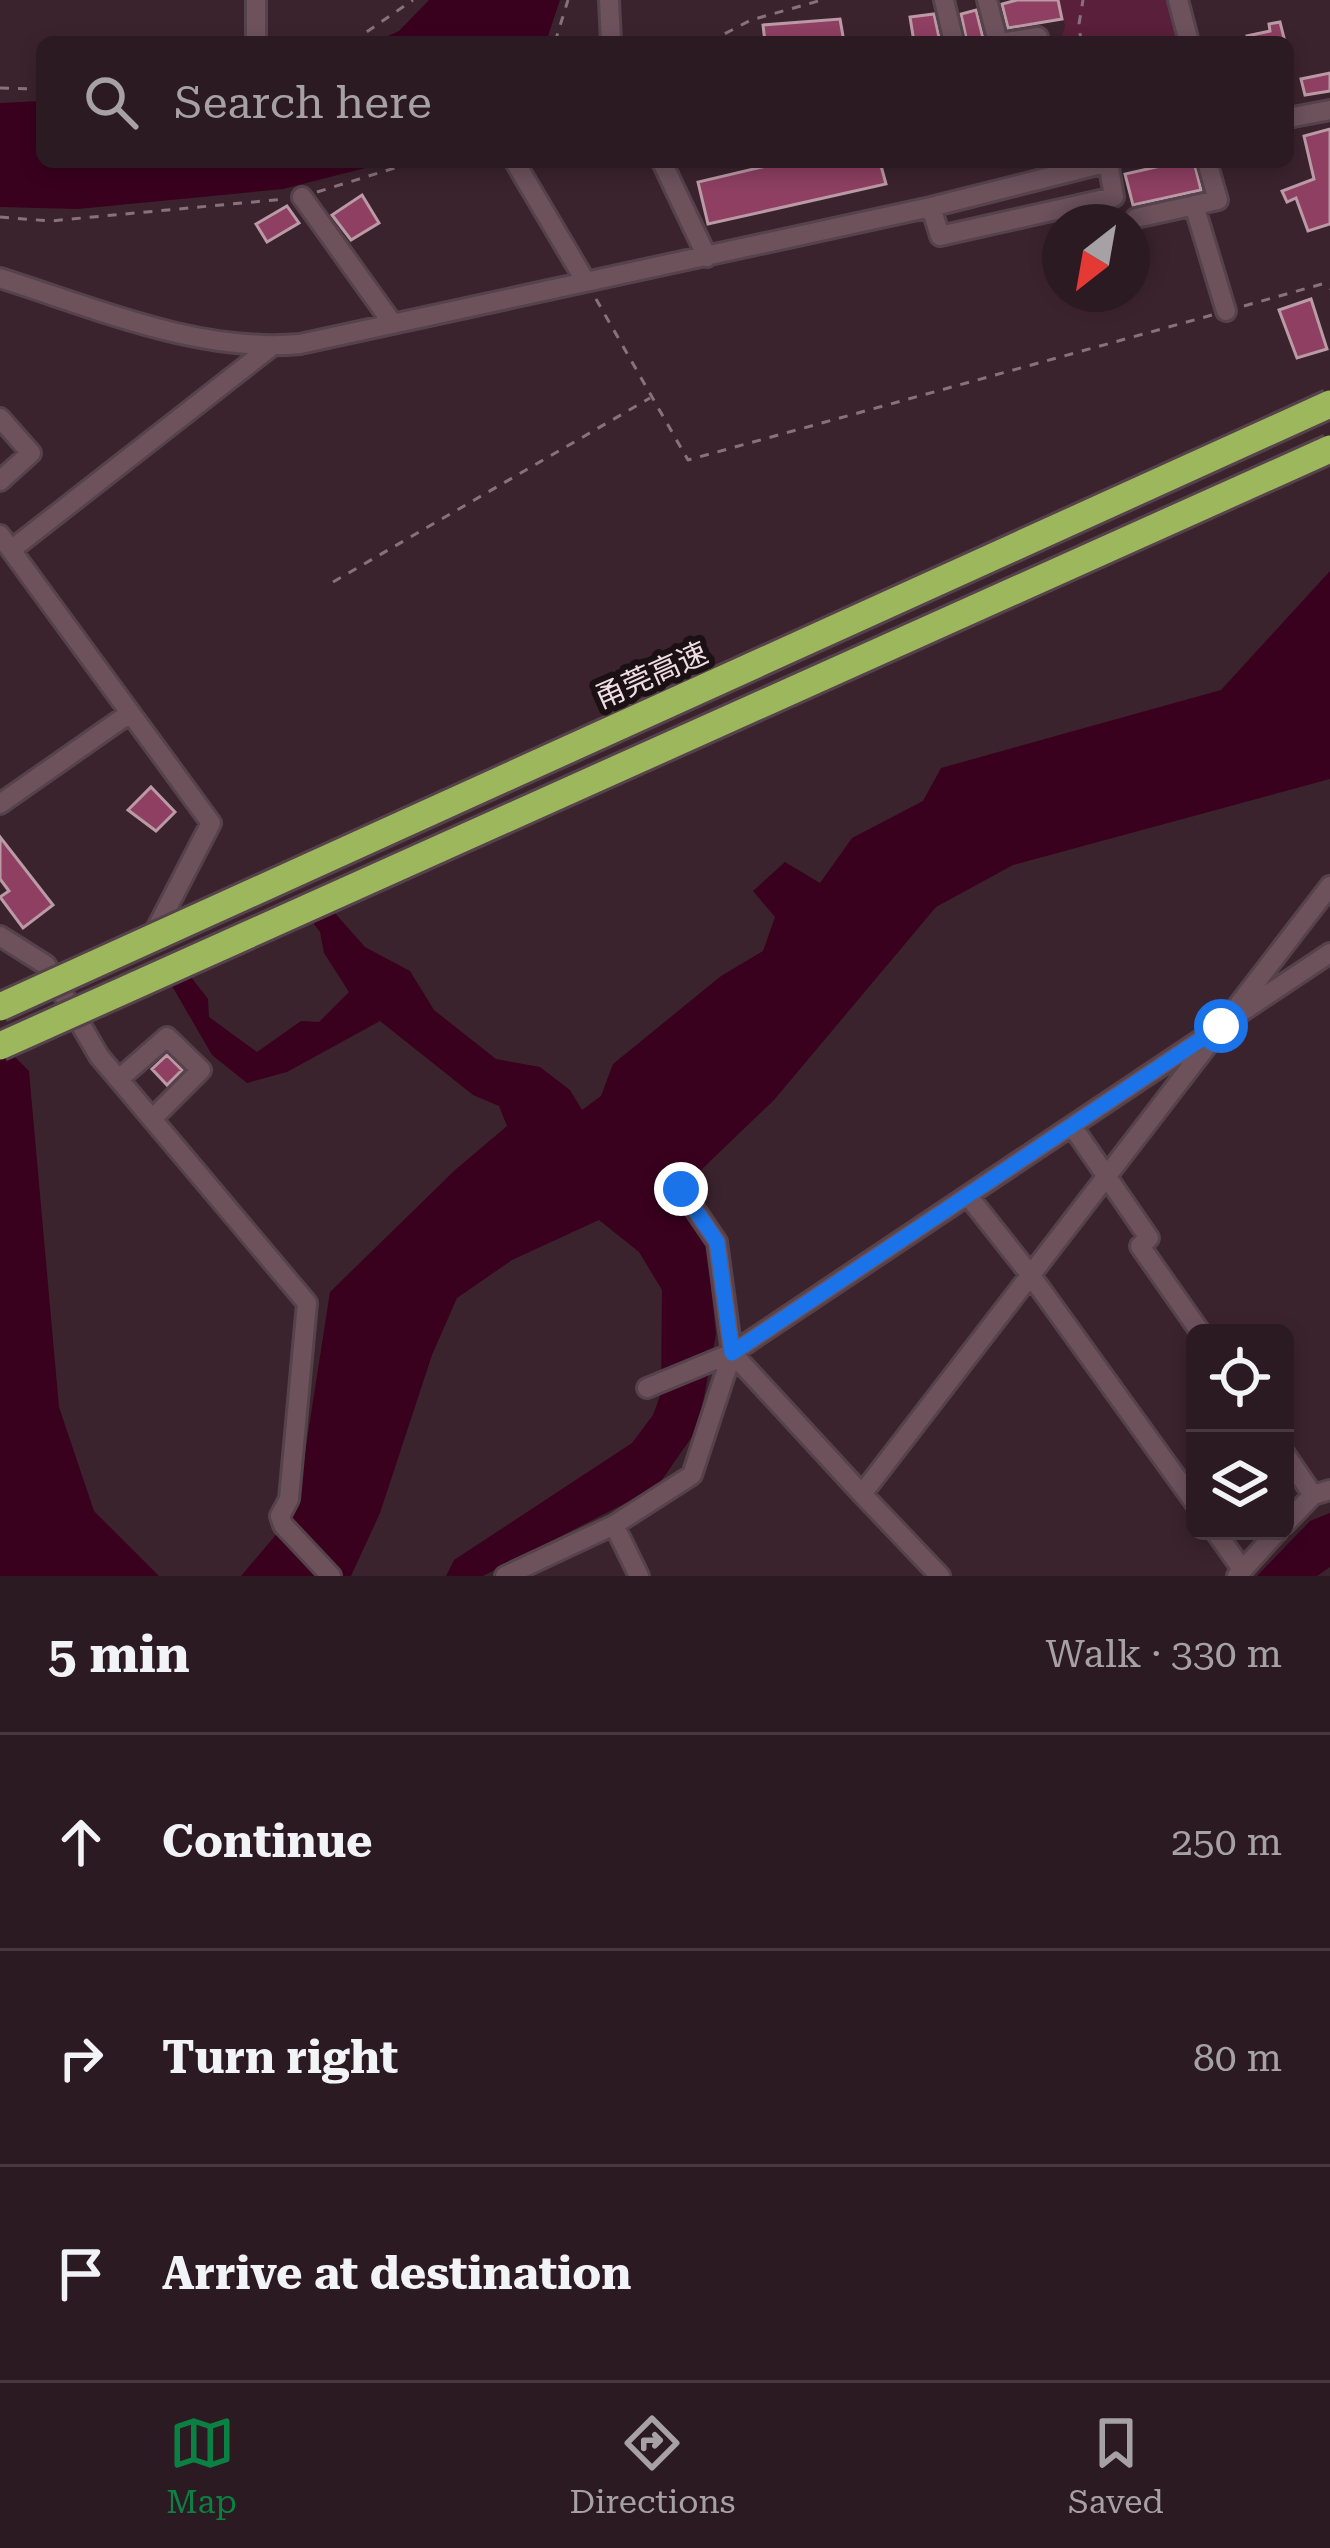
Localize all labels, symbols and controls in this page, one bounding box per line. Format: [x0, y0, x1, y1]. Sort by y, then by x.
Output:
search box [36, 36, 1294, 168]
icon: search [78, 69, 144, 135]
text: Search here [174, 76, 432, 129]
north arrow [1042, 204, 1150, 312]
street label: 甬莞高速 [589, 635, 713, 715]
route start [1194, 999, 1248, 1053]
route end [654, 1162, 708, 1216]
map controls [1186, 1324, 1294, 1540]
button: locate [1186, 1324, 1294, 1432]
button: layers [1186, 1432, 1294, 1540]
text: 5 min [48, 1625, 190, 1684]
text: Walk · 330 m [1046, 1631, 1282, 1677]
icon: ahead [48, 1809, 114, 1875]
text: Continue [162, 1815, 373, 1868]
text: 250 m [1171, 1819, 1282, 1865]
icon: right [48, 2025, 114, 2091]
text: Turn right [162, 2031, 398, 2084]
text: 80 m [1193, 2035, 1282, 2081]
icon: arrive [48, 2241, 114, 2307]
text: Arrive at destination [162, 2247, 631, 2300]
tab: Map [166, 2410, 237, 2521]
tab: Directions [569, 2410, 735, 2521]
tab: Saved [1068, 2410, 1164, 2521]

